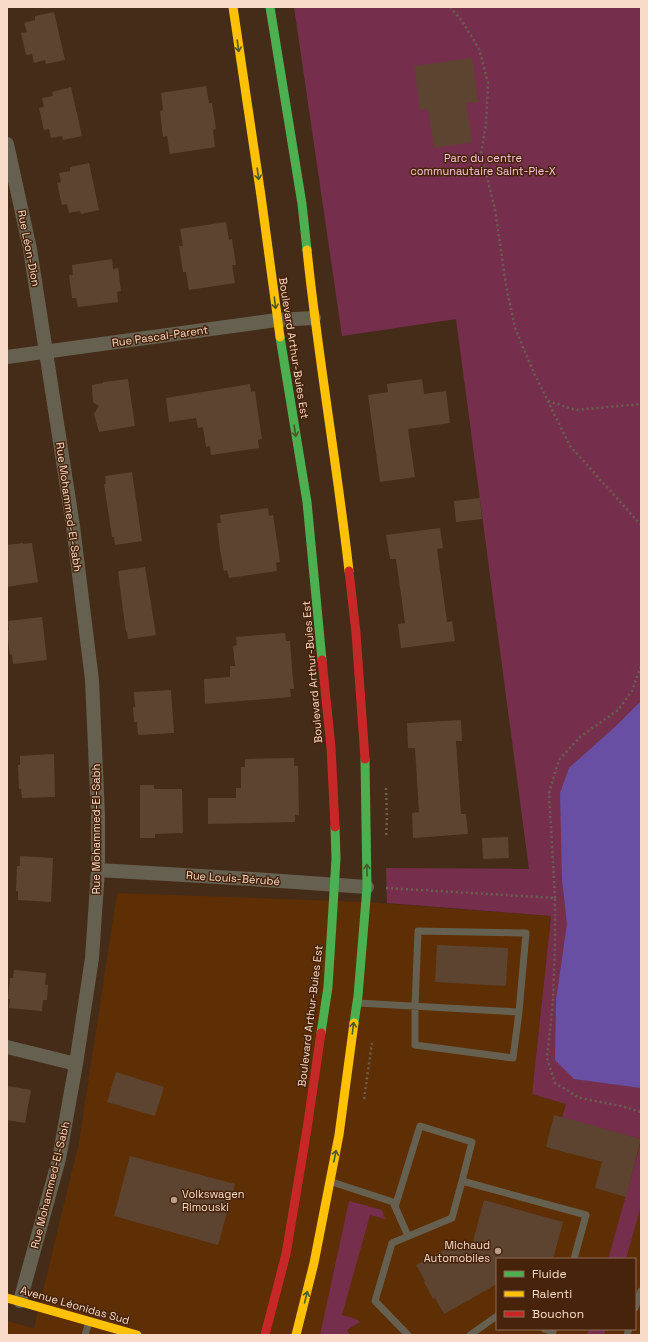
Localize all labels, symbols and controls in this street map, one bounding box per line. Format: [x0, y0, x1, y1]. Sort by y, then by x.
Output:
one-way arrow [234, 39, 242, 52]
park label: Parc du centre communautaire Saint-Pie-X [410, 151, 556, 178]
one-way arrow [254, 167, 262, 180]
street label: Rue Léon-Dion [15, 209, 43, 287]
street label: Boulevard Arthur-Buies Est [276, 276, 312, 420]
one-way arrow [271, 296, 279, 309]
street label: Rue Pascal-Parent [111, 322, 209, 350]
one-way arrow [291, 424, 299, 437]
street label: Rue Mohammed-El-Sabh [53, 441, 85, 573]
street label: Boulevard Arthur-Buies Est [299, 600, 325, 744]
street label: Rue Mohammed-El-Sabh [89, 764, 103, 894]
one-way arrow [363, 864, 371, 877]
street label: Rue Louis-Bérubé [185, 868, 281, 888]
street label: Boulevard Arthur-Buies Est [294, 944, 326, 1088]
one-way arrow [349, 1021, 357, 1034]
street label: Rue Mohammed-El-Sabh [27, 1120, 73, 1250]
one-way arrow [332, 1150, 340, 1163]
place label: Volkswagen Rimouski [182, 1187, 245, 1214]
marker: Volkswagen Rimouski [169, 1195, 179, 1205]
place label: Michaud Automobiles [424, 1238, 490, 1265]
marker: Michaud Automobiles [493, 1246, 503, 1256]
legend [496, 1258, 636, 1330]
text: Fluide [532, 1266, 567, 1282]
street label: Avenue Léonidas Sud [19, 1283, 131, 1327]
text: Ralenti [532, 1286, 572, 1302]
one-way arrow [302, 1291, 310, 1304]
text: Bouchon [532, 1306, 584, 1322]

